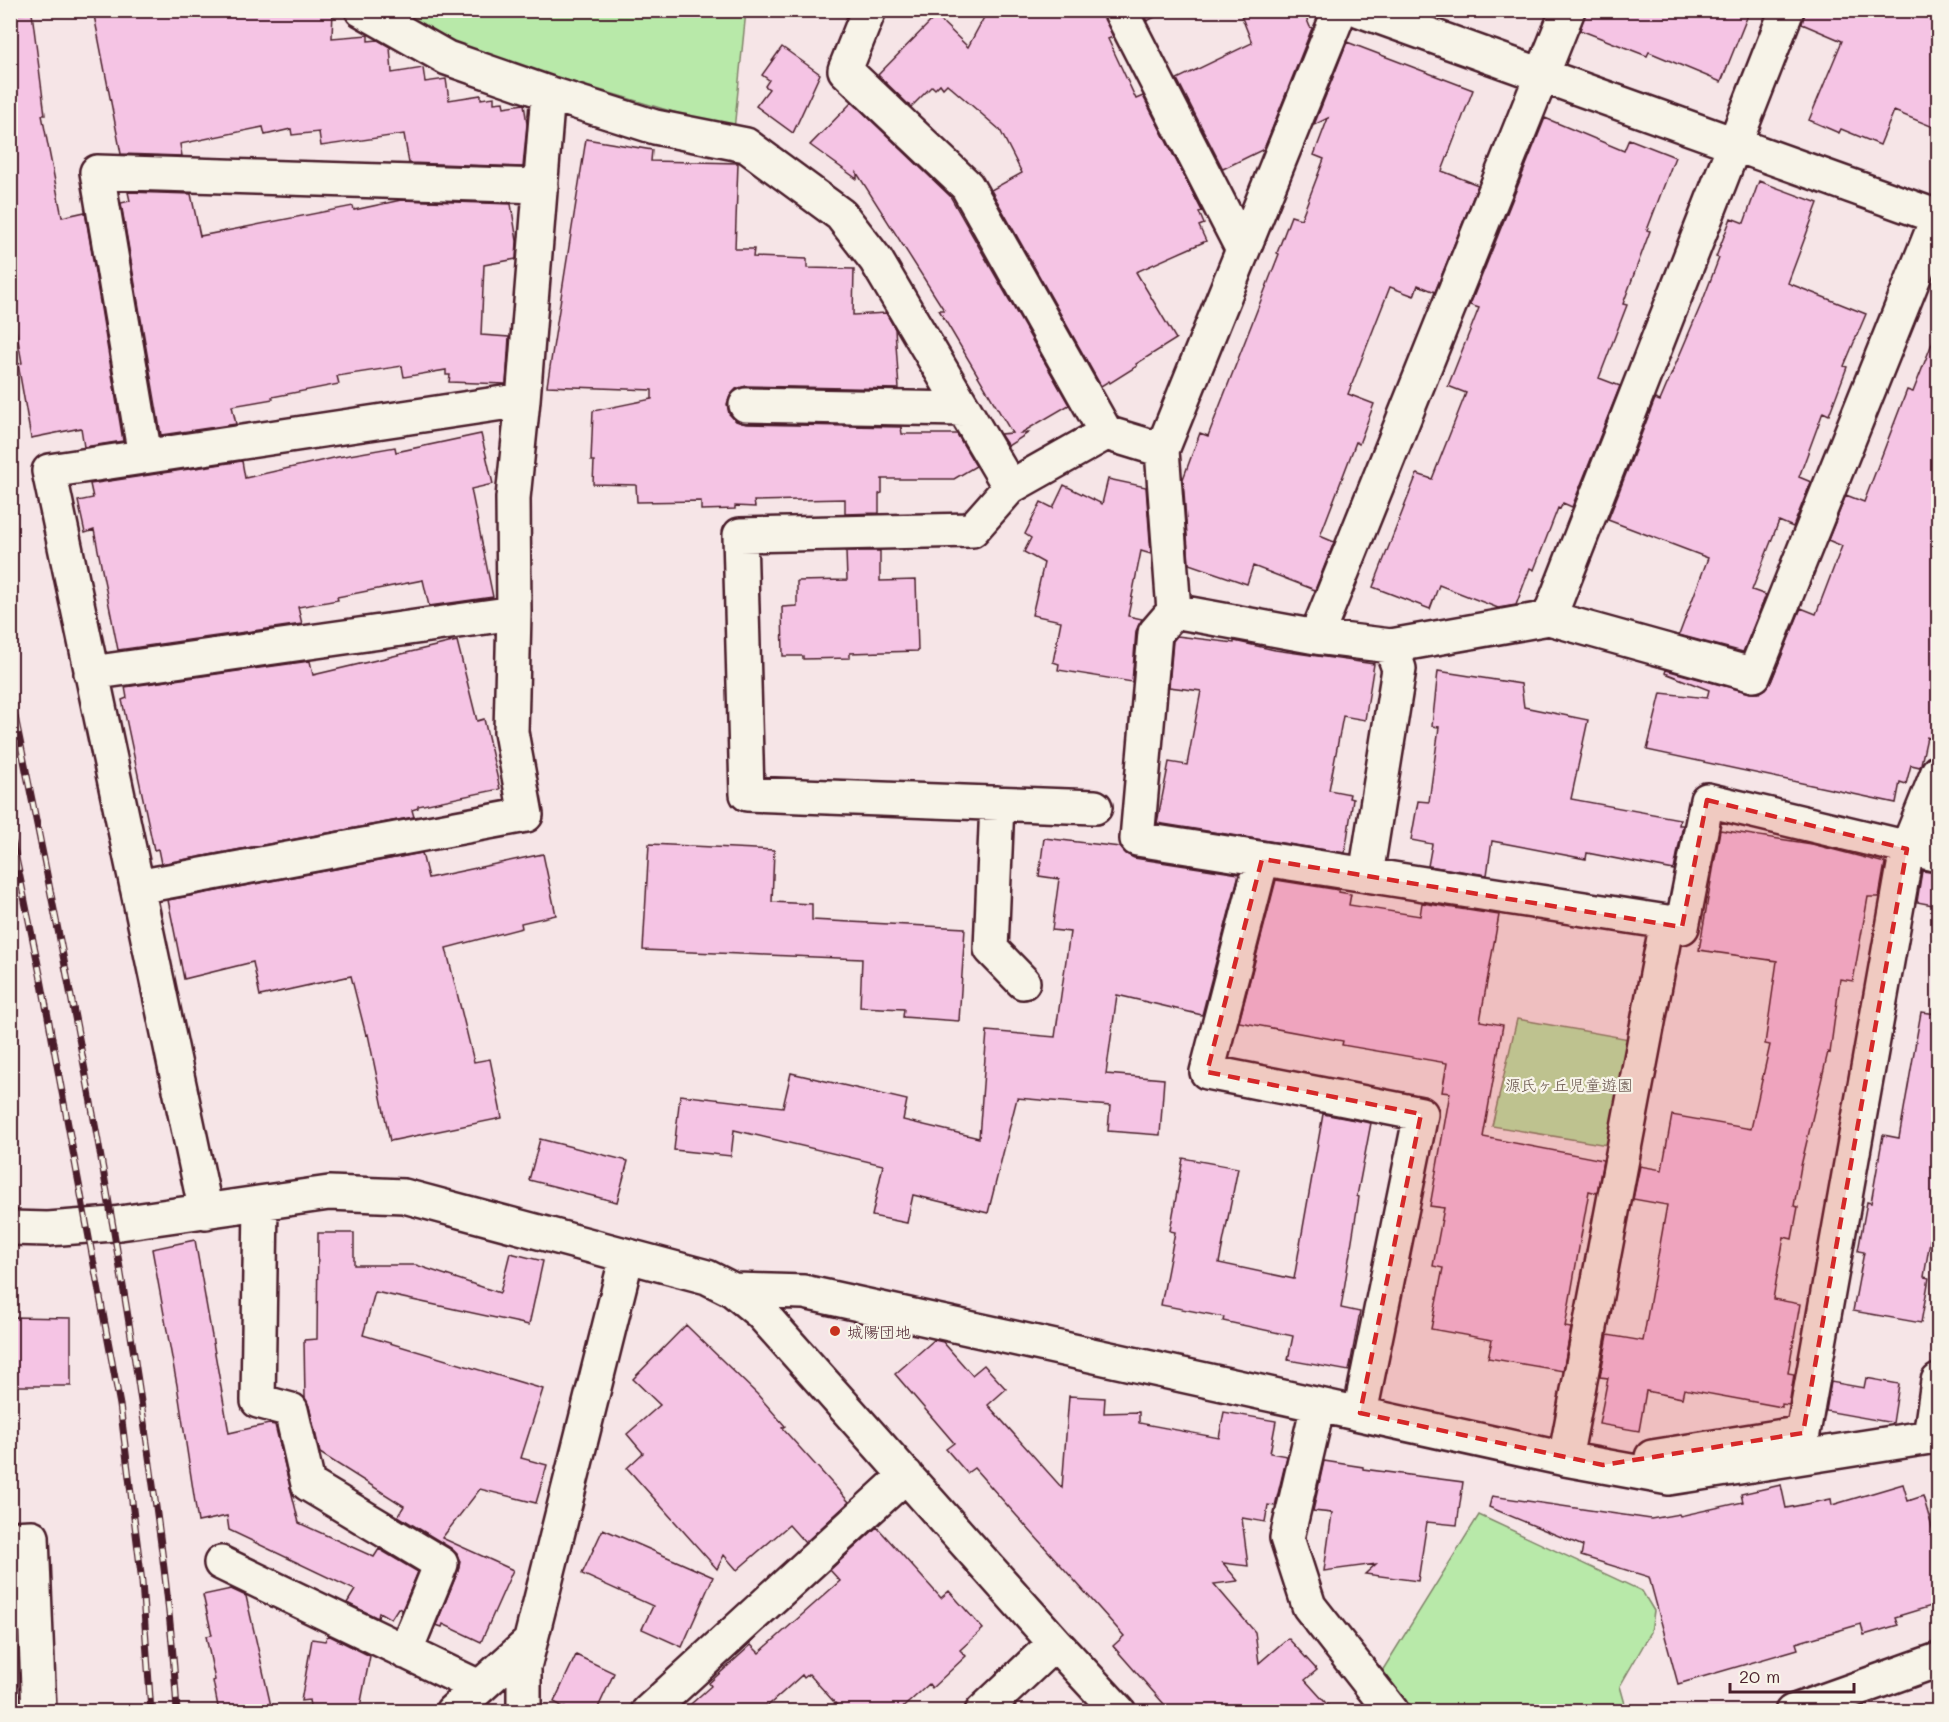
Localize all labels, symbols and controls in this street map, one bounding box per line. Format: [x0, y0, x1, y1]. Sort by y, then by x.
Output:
park label: 源氏ヶ丘児童遊園 [1505, 1074, 1633, 1095]
place label: 城陽団地 [847, 1321, 911, 1342]
marker: 城陽団地 [828, 1324, 842, 1338]
scale bar [1730, 1656, 1854, 1694]
text: 20 m [1739, 1664, 1780, 1688]

